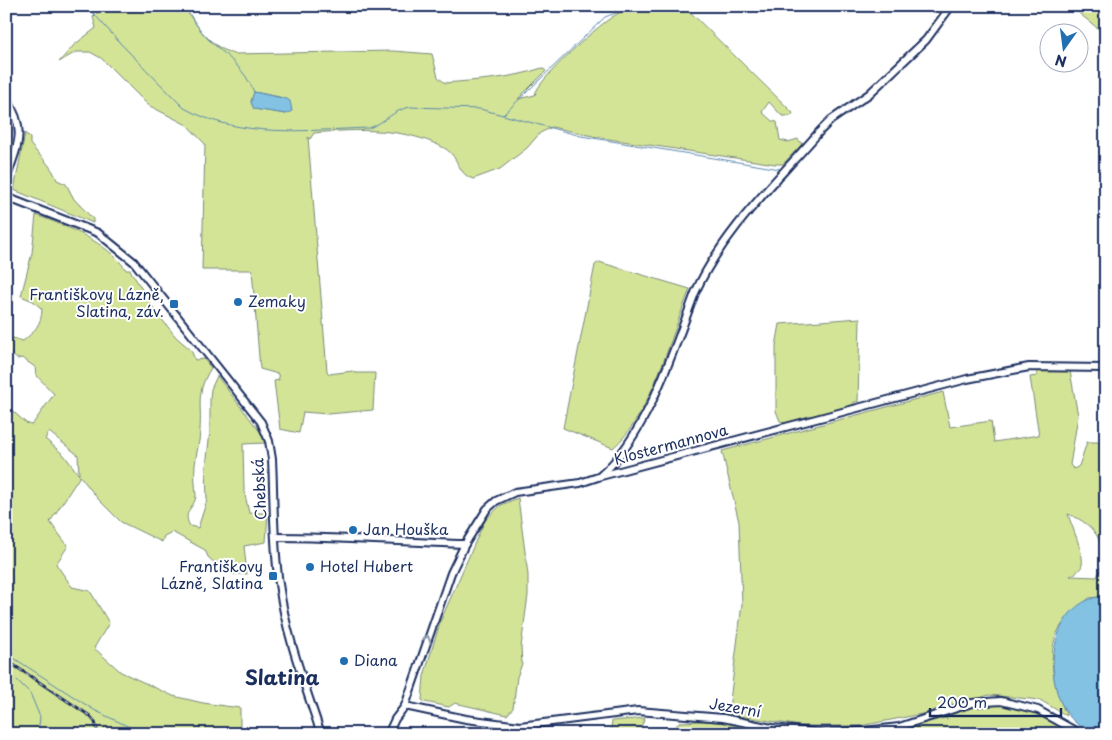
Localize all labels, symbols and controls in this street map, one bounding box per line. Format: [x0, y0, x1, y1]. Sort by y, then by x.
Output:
north arrow [1040, 22, 1090, 72]
text: N [1053, 50, 1069, 73]
place label: Františkovy Lázně, Slatina, záv. [29, 282, 164, 322]
place label: Zemaky [248, 289, 306, 312]
marker: Zemaky [232, 296, 244, 308]
marker: Františkovy Lázně, Slatina, záv. [168, 298, 180, 310]
street label: Klostermannova [611, 417, 731, 470]
street label: Chebská [245, 457, 272, 521]
place label: Jan Houška [363, 517, 449, 540]
marker: Jan Houška [347, 524, 359, 536]
place label: Františkovy Lázně, Slatina [161, 554, 264, 594]
place label: Hotel Hubert [320, 554, 413, 577]
marker: Hotel Hubert [304, 561, 316, 573]
marker: Františkovy Lázně, Slatina [267, 570, 279, 582]
one-way arrow [421, 635, 431, 644]
place label: Diana [354, 648, 398, 671]
marker: Diana [338, 655, 350, 667]
district label: Slatina [245, 662, 319, 692]
scale bar [930, 685, 1061, 717]
text: 200 m [937, 690, 987, 713]
street label: Jezerní [708, 691, 764, 723]

